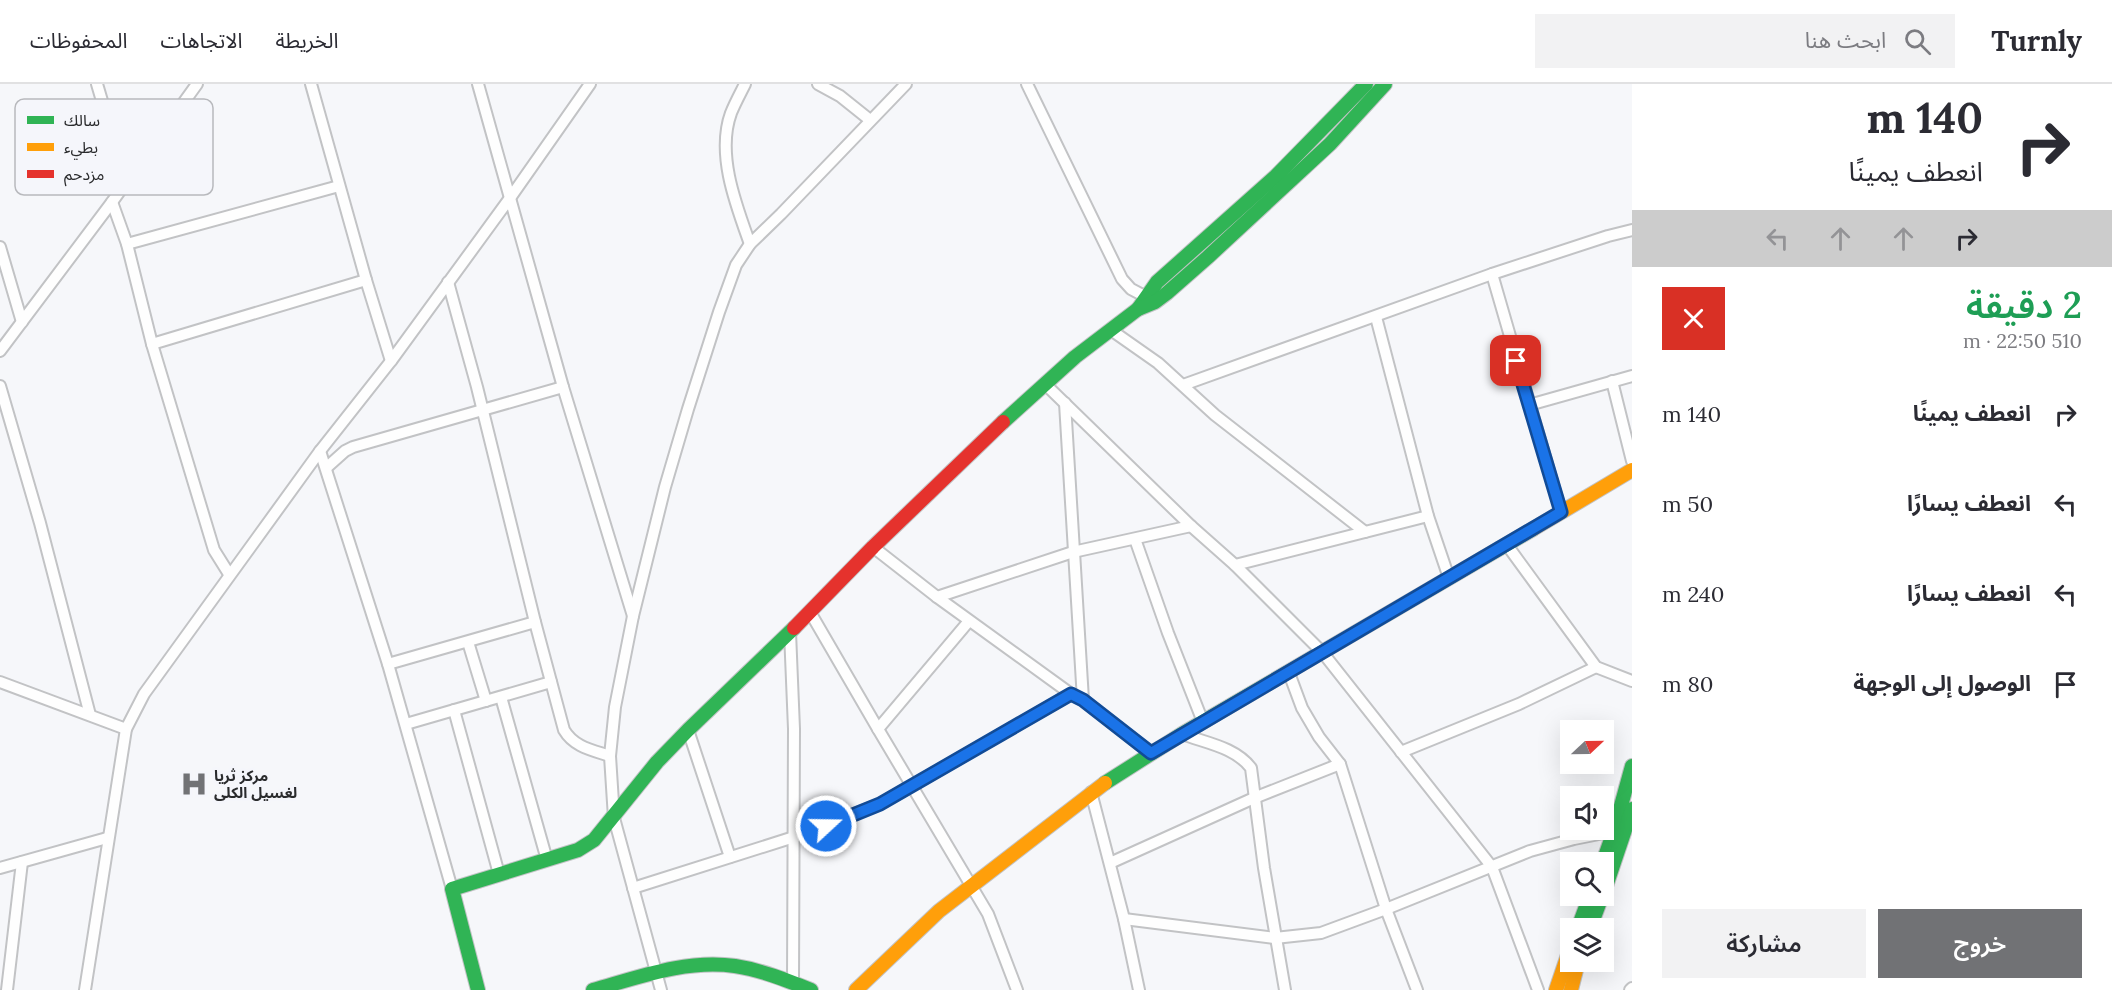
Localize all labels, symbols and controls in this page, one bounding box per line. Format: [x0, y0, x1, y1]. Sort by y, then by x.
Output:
search box [1535, 14, 1955, 68]
text: Turnly [1991, 23, 2082, 59]
icon: search [1901, 25, 1934, 58]
text: ابحث هنا [1805, 26, 1886, 54]
text: المحفوظات [30, 27, 127, 54]
text: الاتجاهات [160, 27, 242, 54]
text: الخريطة [275, 27, 338, 54]
text: 140 m [1867, 91, 1983, 145]
legend [15, 99, 213, 195]
icon: right [2004, 108, 2082, 186]
text: سالك [64, 110, 100, 130]
text: بطيء [64, 137, 98, 160]
text: انعطف يمينًا [1848, 154, 1983, 188]
text: مزدحم [64, 164, 104, 187]
icon: left [1761, 222, 1794, 255]
icon: ahead [1824, 222, 1857, 255]
icon: ahead [1887, 222, 1920, 255]
icon: right [1950, 222, 1983, 255]
text: 2 دقيقة [1966, 282, 2082, 328]
button: close [1662, 287, 1725, 350]
text: 510 m · 22:50 [1963, 328, 2082, 353]
pin [1490, 335, 1541, 386]
icon: arrive [1499, 344, 1532, 377]
icon: right [2049, 398, 2082, 431]
text: انعطف يمينًا [1913, 399, 2031, 427]
text: 140 m [1662, 400, 1721, 428]
icon: left [2049, 488, 2082, 521]
text: انعطف يسارًا [1907, 489, 2031, 517]
text: 50 m [1662, 490, 1713, 518]
icon: left [2049, 578, 2082, 611]
text: انعطف يسارًا [1907, 579, 2031, 607]
text: 240 m [1662, 580, 1724, 608]
icon: arrive [2049, 668, 2082, 701]
text: الوصول إلى الوجهة [1853, 669, 2031, 697]
text: 80 m [1662, 670, 1714, 698]
north arrow [1560, 720, 1614, 774]
map controls [1560, 720, 1614, 972]
place label: مركز ثريا لغسيل الكلى [214, 766, 297, 802]
hospital icon: مركز ثريا لغسيل الكلى [179, 769, 209, 799]
button: sound [1560, 786, 1614, 840]
position arrow [794, 794, 858, 858]
button: search [1560, 852, 1614, 906]
button: مشاركة [1662, 909, 1866, 978]
button: خروج [1878, 909, 2082, 978]
button: layers [1560, 918, 1614, 972]

